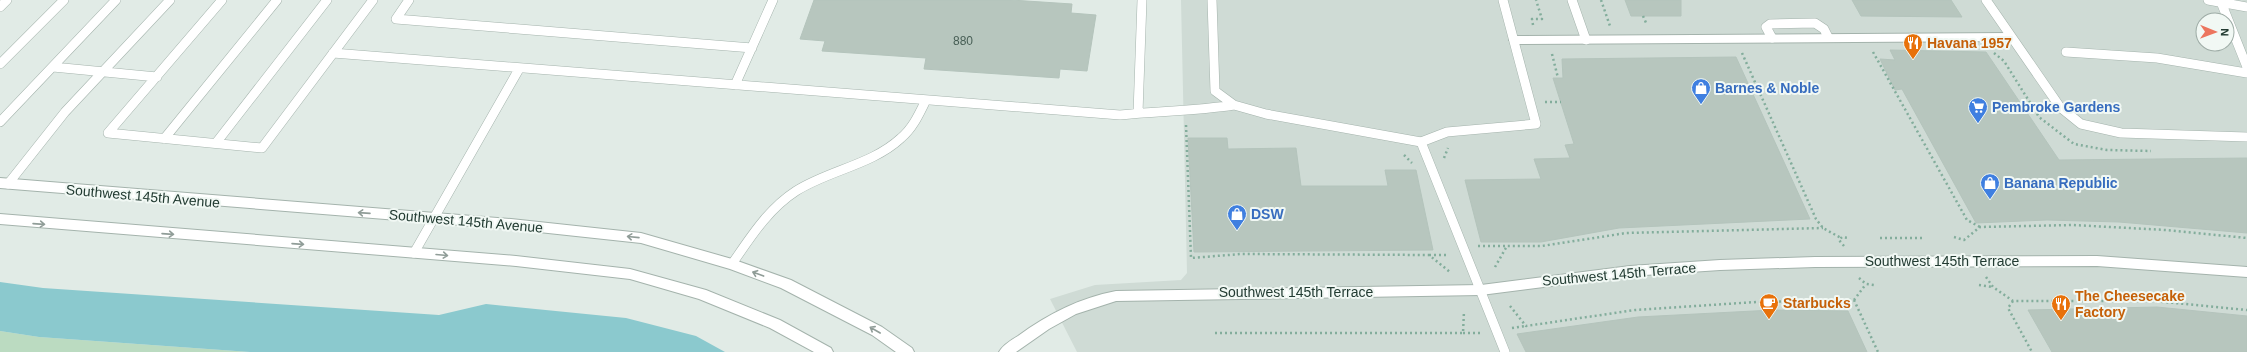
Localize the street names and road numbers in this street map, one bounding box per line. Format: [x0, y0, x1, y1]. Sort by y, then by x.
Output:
street label: Southwest 145th Avenue [65, 181, 221, 211]
street label: Southwest 145th Avenue [388, 206, 544, 236]
street label: Southwest 145th Terrace [1865, 253, 2020, 269]
street label: Southwest 145th Terrace [1541, 259, 1697, 289]
street label: Southwest 145th Terrace [1219, 284, 1374, 300]

